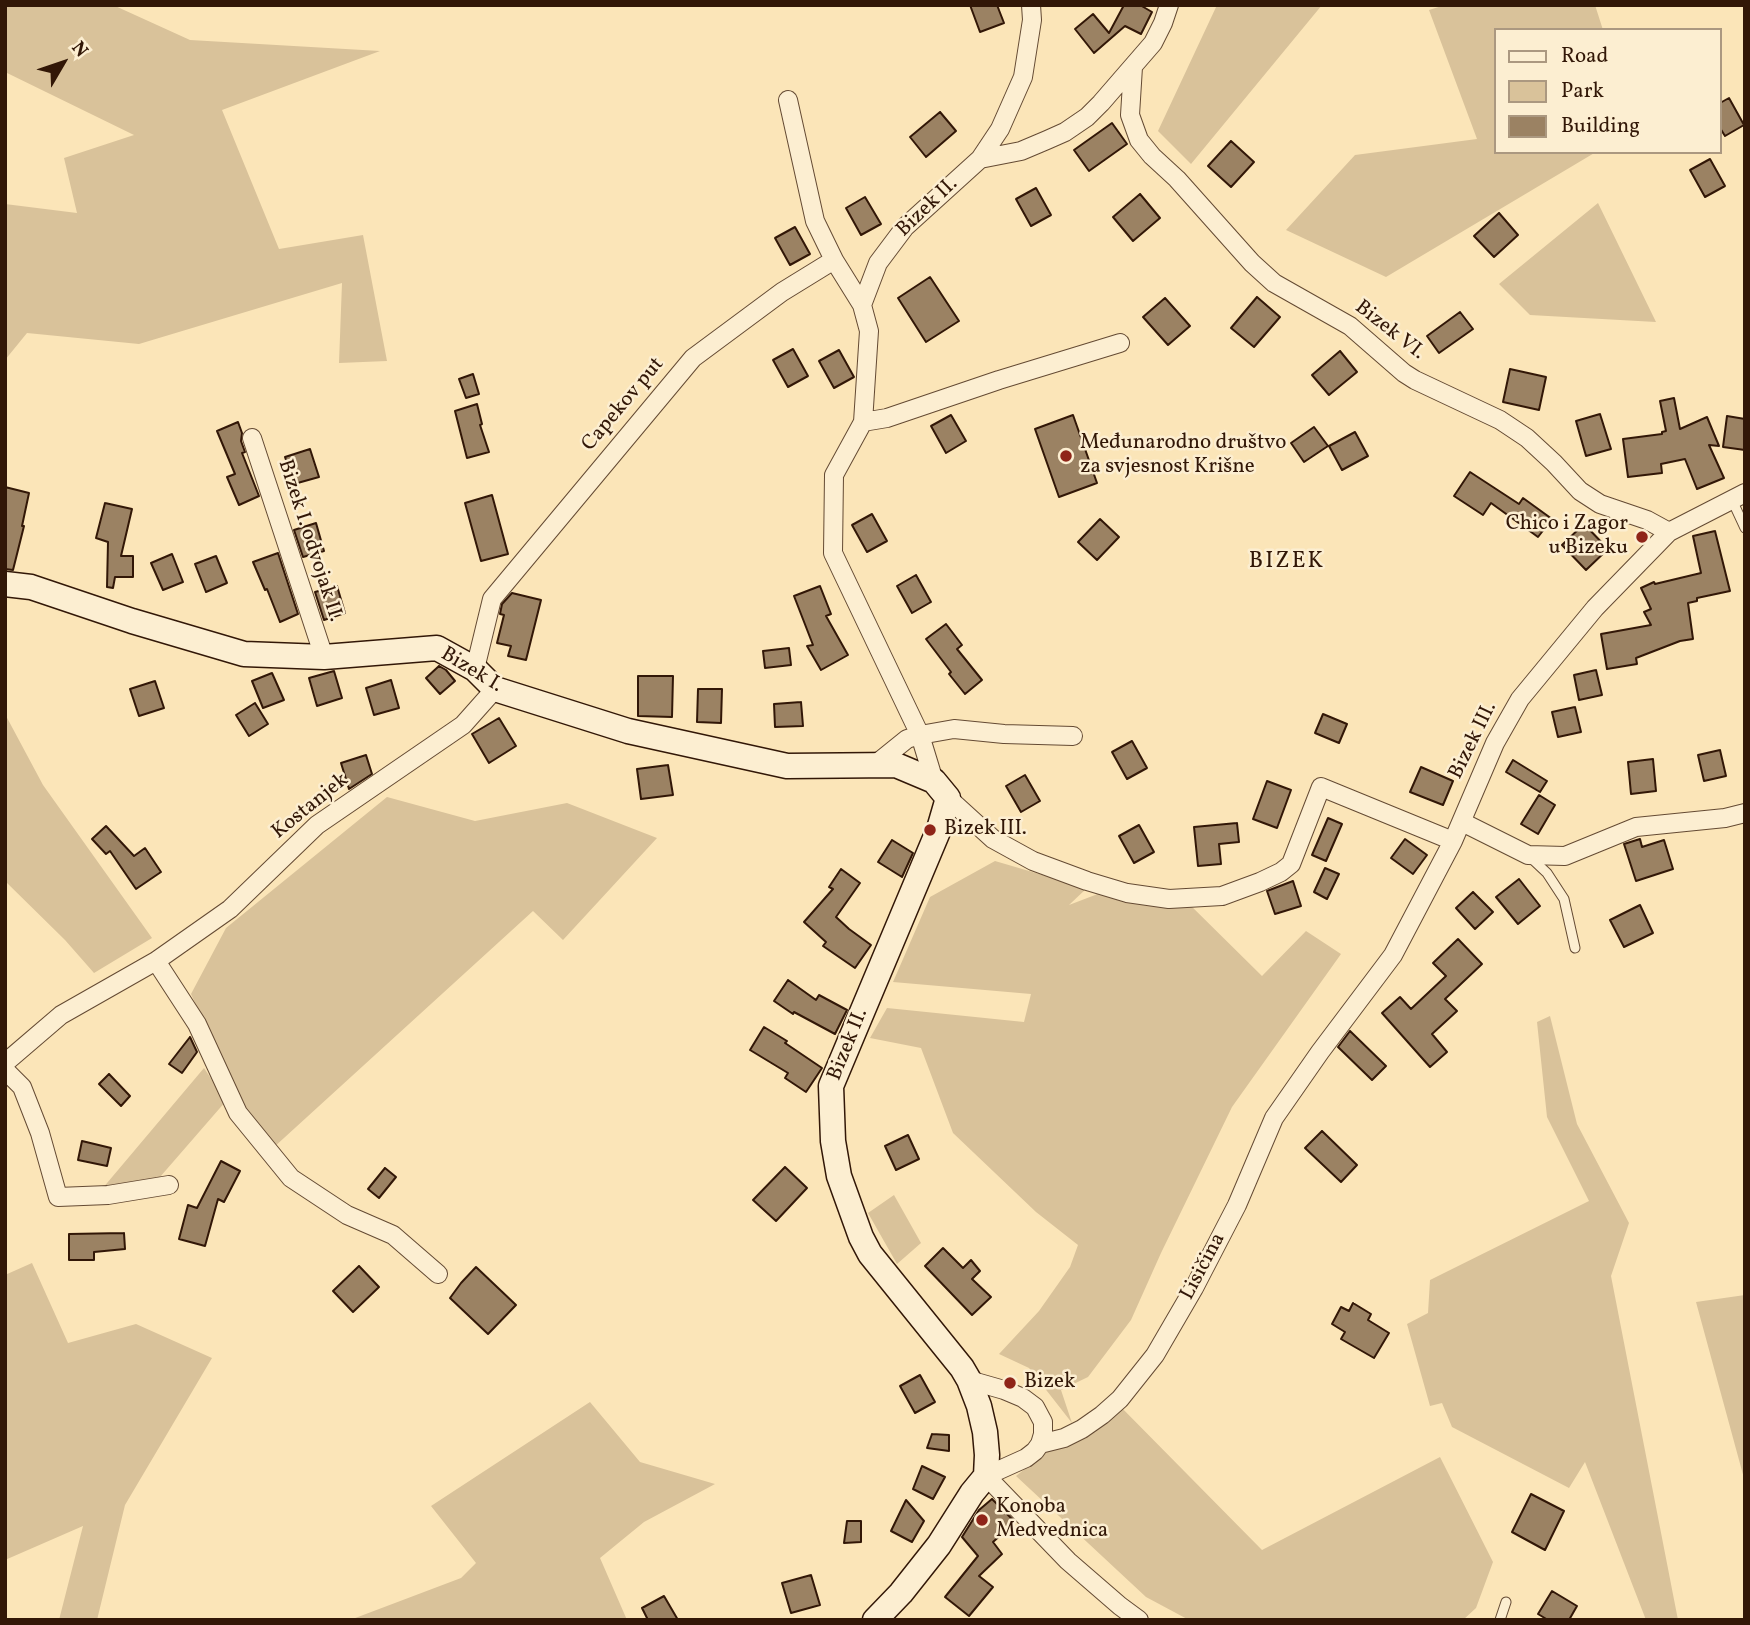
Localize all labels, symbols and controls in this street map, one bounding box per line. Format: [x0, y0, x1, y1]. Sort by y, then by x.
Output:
north arrow [28, 28, 98, 98]
legend [1494, 28, 1722, 154]
text: N [65, 36, 94, 63]
text: Road [1561, 42, 1608, 71]
text: Park [1561, 77, 1604, 106]
text: Building [1561, 112, 1640, 141]
street label: Bizek II. [892, 173, 964, 243]
street label: Bizek VI. [1349, 296, 1429, 366]
street label: Capekov put [577, 353, 671, 457]
place label: Međunarodno društvo za svjesnost Krišne [1080, 431, 1286, 481]
marker: Međunarodno društvo za svjesnost Krišne [1058, 448, 1074, 464]
street label: Bizek I. odvojak II. [271, 457, 347, 625]
place label: Chico i Zagor u Bizeku [1506, 512, 1628, 562]
marker: Chico i Zagor u Bizeku [1634, 529, 1650, 545]
district label: BIZEK [1249, 549, 1325, 577]
street label: Bizek I. [435, 643, 507, 699]
street label: Bizek III. [1445, 698, 1503, 784]
street label: Kostanjek [268, 768, 354, 846]
place label: Bizek III. [944, 817, 1027, 843]
marker: Bizek III. [922, 822, 938, 838]
street label: Bizek II. [823, 1005, 875, 1085]
street label: Lisičina [1176, 1229, 1232, 1305]
place label: Bizek [1024, 1370, 1075, 1396]
marker: Bizek [1002, 1375, 1018, 1391]
place label: Konoba Medvednica [996, 1495, 1108, 1545]
marker: Konoba Medvednica [974, 1512, 990, 1528]

